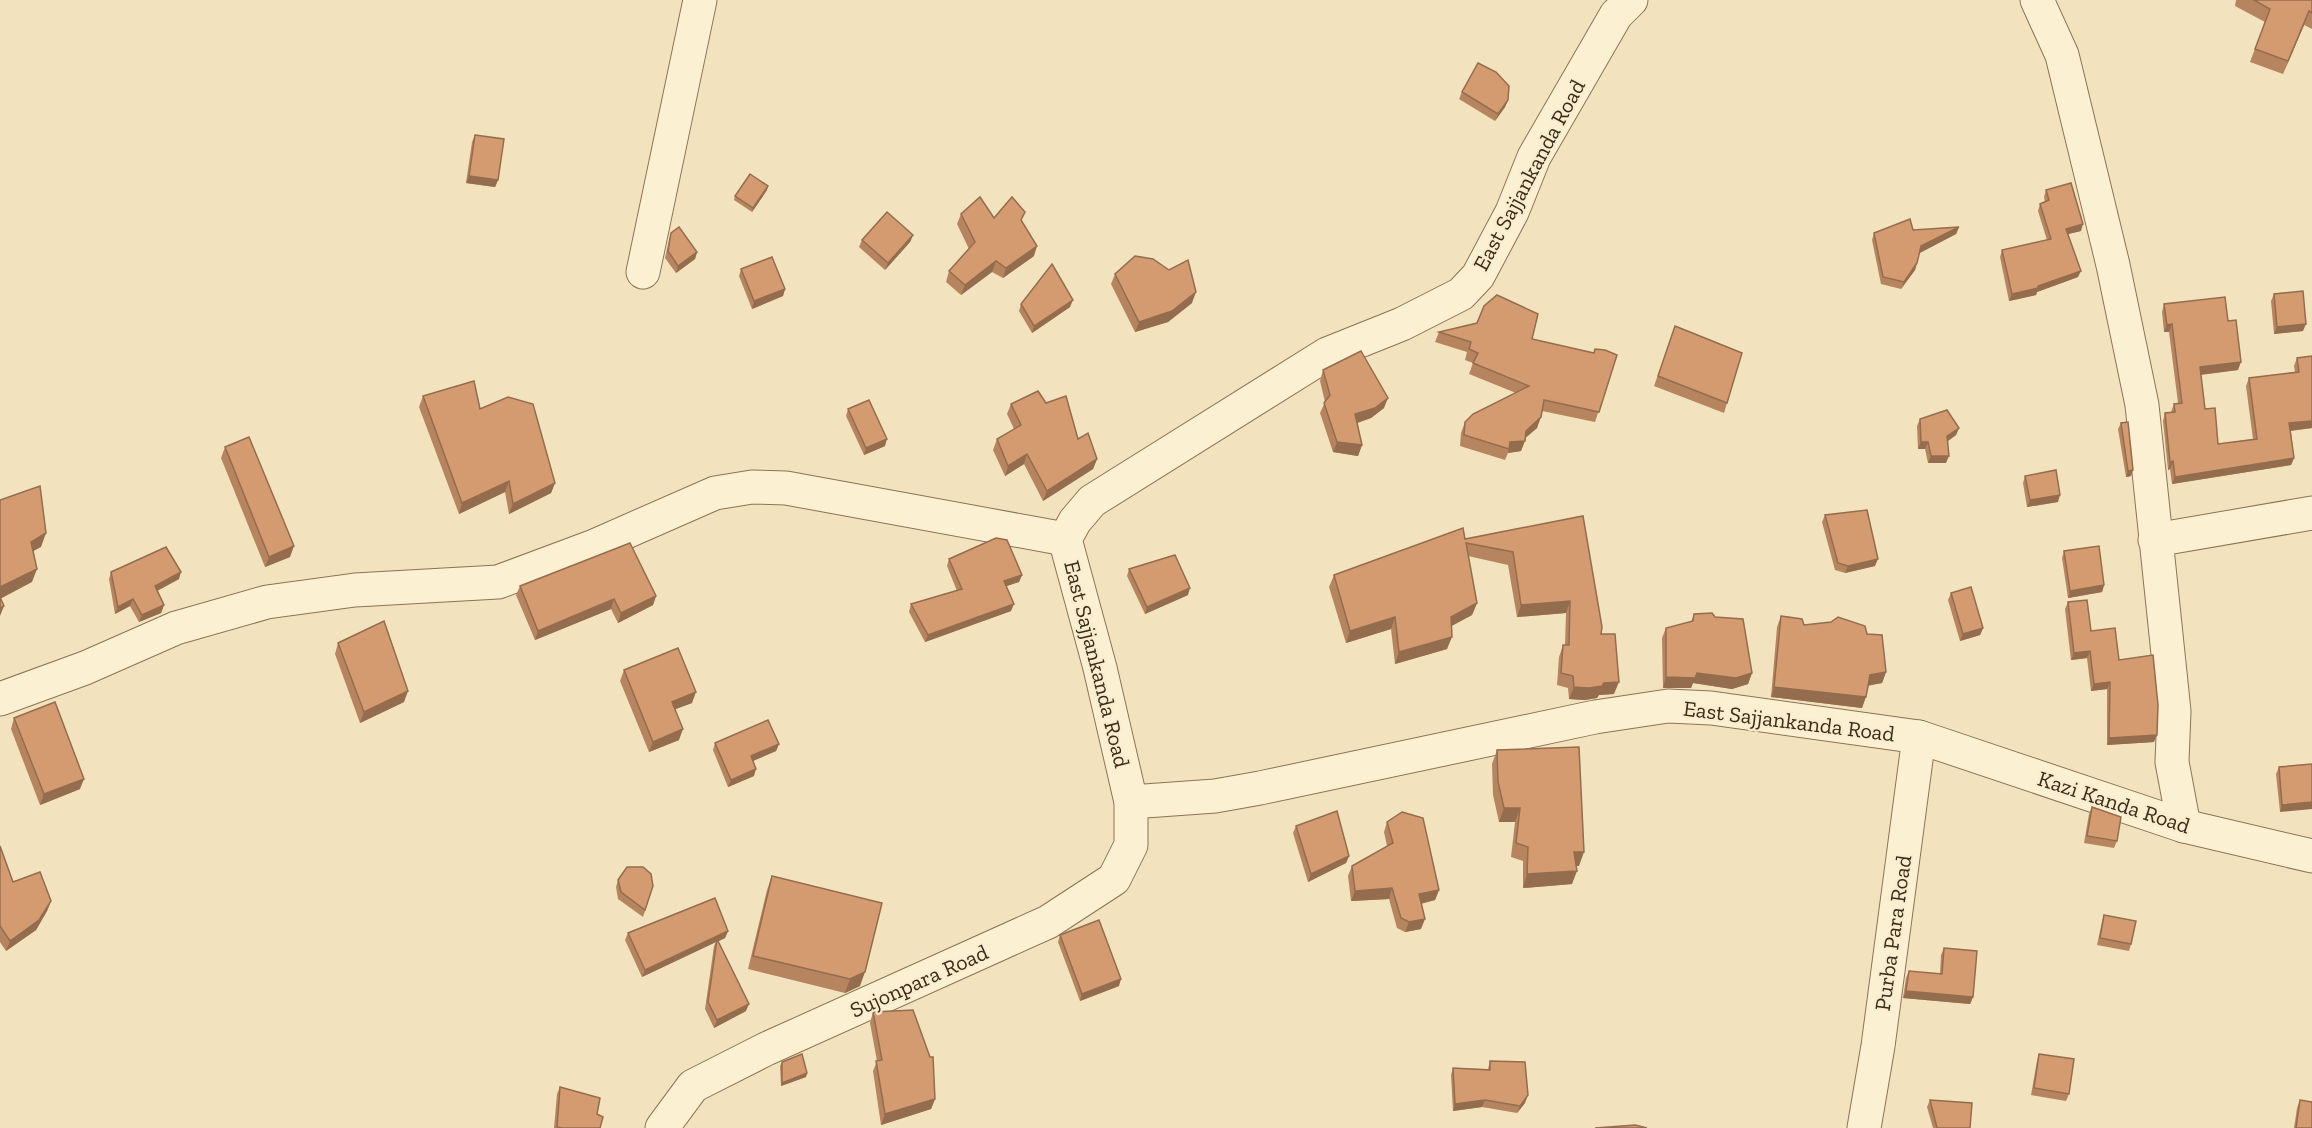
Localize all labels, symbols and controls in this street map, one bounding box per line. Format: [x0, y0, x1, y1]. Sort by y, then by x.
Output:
street label: East Sajjankanda Road [1467, 75, 1591, 275]
street label: East Sajjankanda Road [1058, 558, 1136, 770]
street label: East Sajjankanda Road [1682, 695, 1896, 747]
street label: Kazi Kanda Road [2034, 765, 2194, 839]
street label: Purba Para Road [1869, 853, 1917, 1013]
street label: Sujonpara Road [846, 938, 992, 1024]

